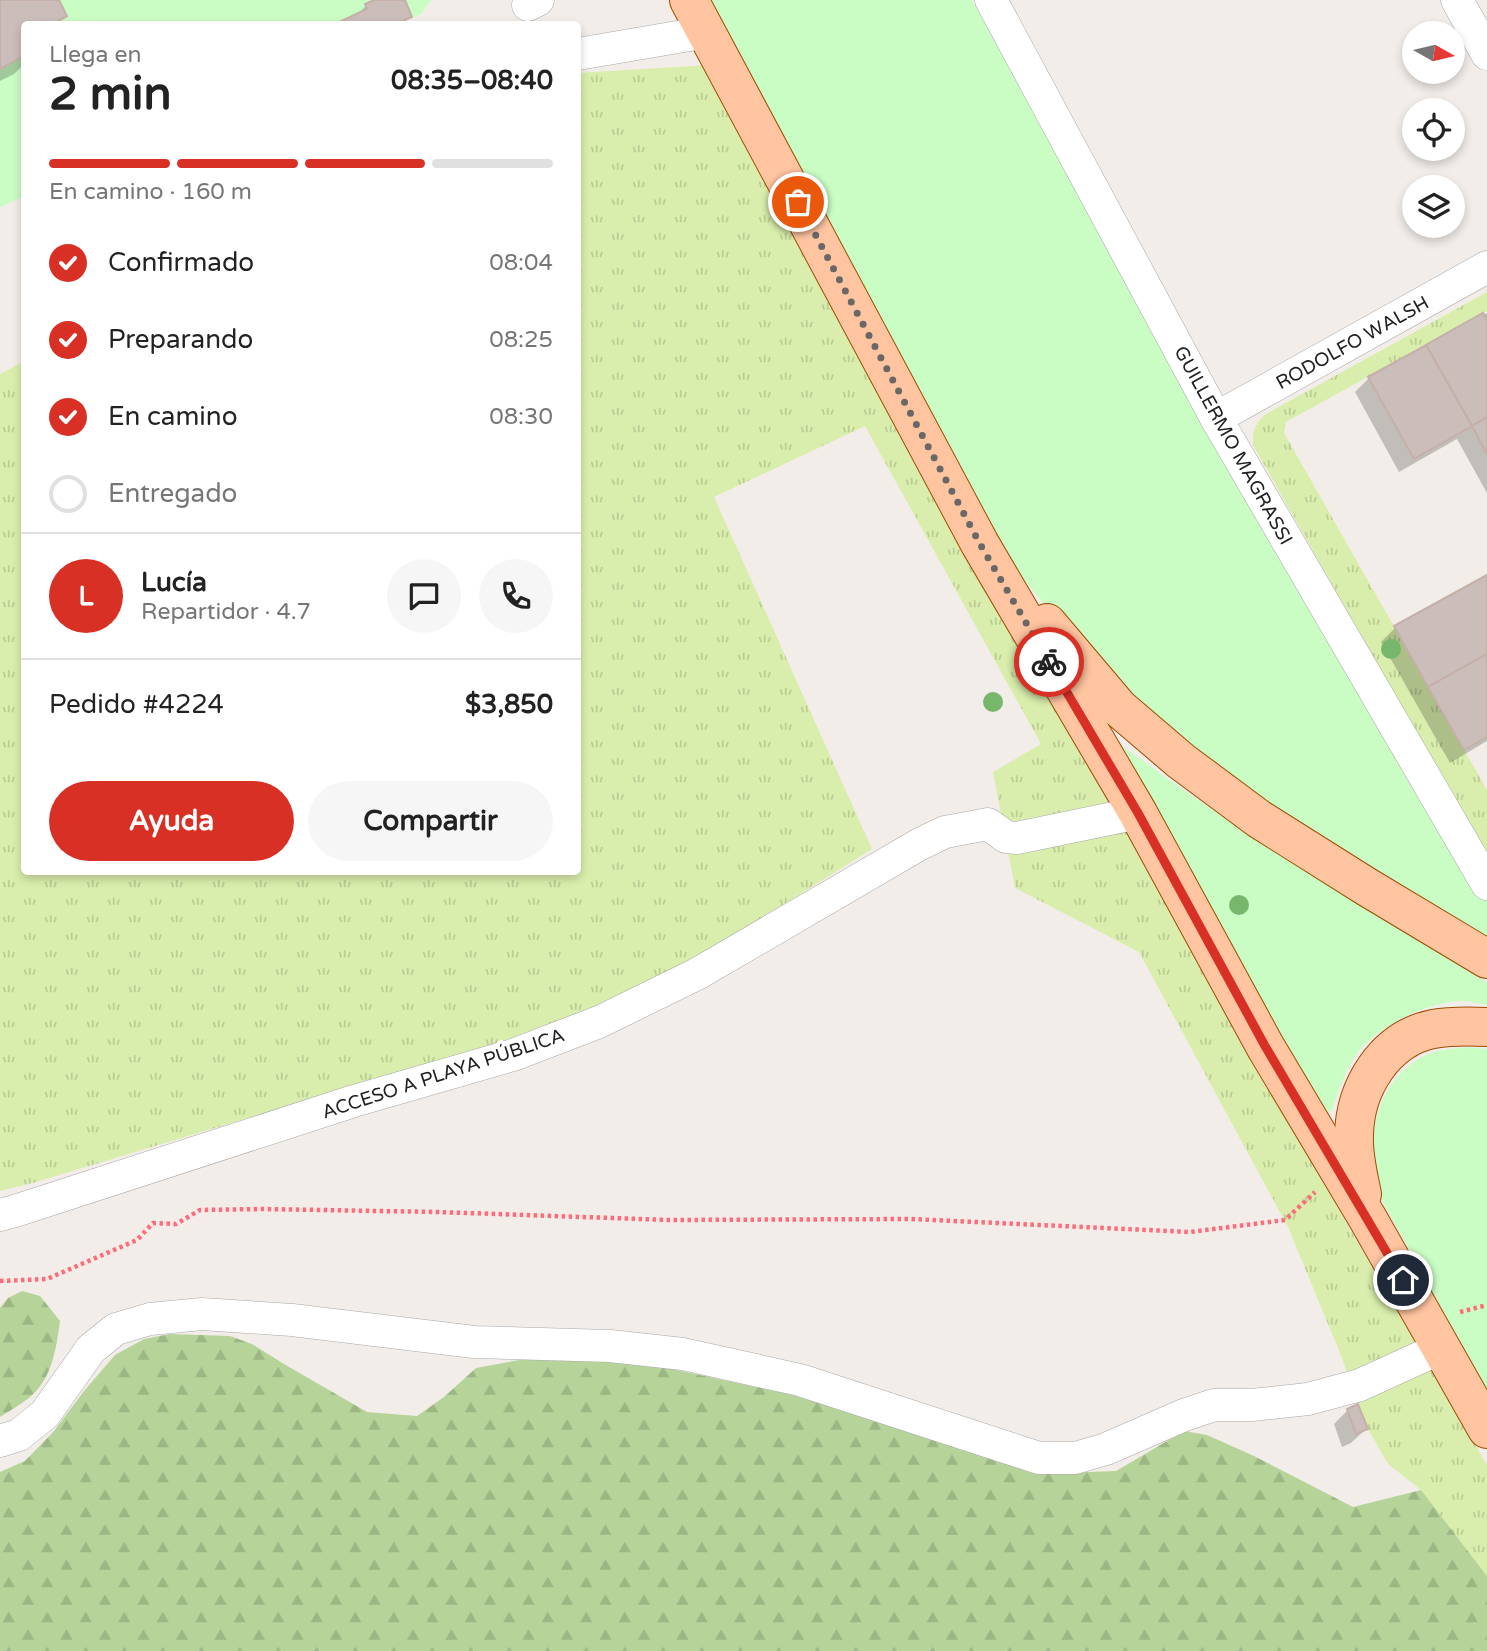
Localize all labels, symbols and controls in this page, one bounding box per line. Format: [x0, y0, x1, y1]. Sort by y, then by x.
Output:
north arrow [1402, 21, 1465, 84]
map controls [1402, 21, 1465, 238]
text: Llega en [49, 41, 141, 69]
text: 08:35–08:40 [391, 65, 553, 96]
text: 2 min [49, 67, 172, 122]
button: locate [1402, 98, 1465, 161]
pin [768, 172, 828, 232]
button: layers [1402, 175, 1465, 238]
text: En camino · 160 m [49, 178, 252, 206]
icon: bag [779, 183, 817, 221]
icon: check [49, 244, 87, 282]
text: Confirmado [108, 247, 254, 278]
text: 08:04 [489, 249, 553, 277]
street label: RODOLFO WALSH [1272, 292, 1433, 394]
icon: check [49, 321, 87, 359]
text: Preparando [108, 324, 253, 355]
text: 08:25 [489, 326, 553, 354]
street label: GUILLERMO MAGRASSI [1169, 342, 1297, 549]
icon: check [49, 398, 87, 436]
text: En camino [108, 401, 237, 432]
text: 08:30 [489, 403, 553, 431]
text: Entregado [108, 478, 237, 509]
button: chat [387, 559, 461, 633]
button: phone [479, 559, 553, 633]
text: Lucía [141, 567, 207, 598]
text: L [79, 581, 93, 612]
text: Repartidor · 4.7 [141, 598, 311, 626]
courier [1014, 627, 1084, 697]
icon: bike [1030, 643, 1068, 681]
text: Pedido #4224 [49, 689, 224, 720]
text: $3,850 [465, 689, 553, 720]
button: Ayuda [49, 781, 294, 861]
button: Compartir [308, 781, 553, 861]
street label: ACCESO A PLAYA PÚBLICA [319, 1023, 567, 1124]
pin [1373, 1250, 1433, 1310]
icon: home [1384, 1261, 1422, 1299]

